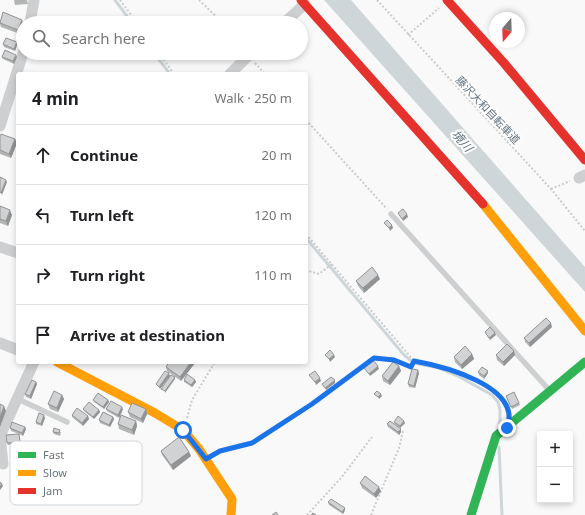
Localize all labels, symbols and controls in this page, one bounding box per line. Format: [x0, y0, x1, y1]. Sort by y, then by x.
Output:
north arrow [489, 12, 525, 48]
search box [16, 16, 308, 60]
icon: search [30, 27, 52, 49]
text: Search here [62, 28, 145, 48]
street label: 藤沢大和自転車道 [453, 72, 524, 147]
text: 4 min [32, 87, 79, 110]
text: Walk · 250 m [214, 89, 292, 107]
water label: 境川 [448, 126, 478, 157]
icon: ahead [32, 144, 54, 166]
text: Continue [70, 145, 138, 165]
text: 20 m [262, 146, 292, 164]
icon: left [32, 204, 54, 226]
text: Turn left [70, 205, 134, 225]
text: 120 m [254, 206, 292, 224]
icon: right [32, 264, 54, 286]
text: Turn right [70, 265, 145, 285]
text: 110 m [254, 266, 292, 284]
icon: arrive [32, 324, 54, 346]
text: Arrive at destination [70, 325, 225, 345]
route end [498, 419, 516, 437]
route start [174, 421, 192, 439]
map controls [537, 431, 573, 503]
button: + [537, 431, 573, 467]
legend [10, 441, 142, 505]
text: Fast [43, 447, 64, 462]
text: Slow [43, 465, 67, 480]
button: − [537, 467, 573, 503]
text: Jam [42, 483, 62, 498]

